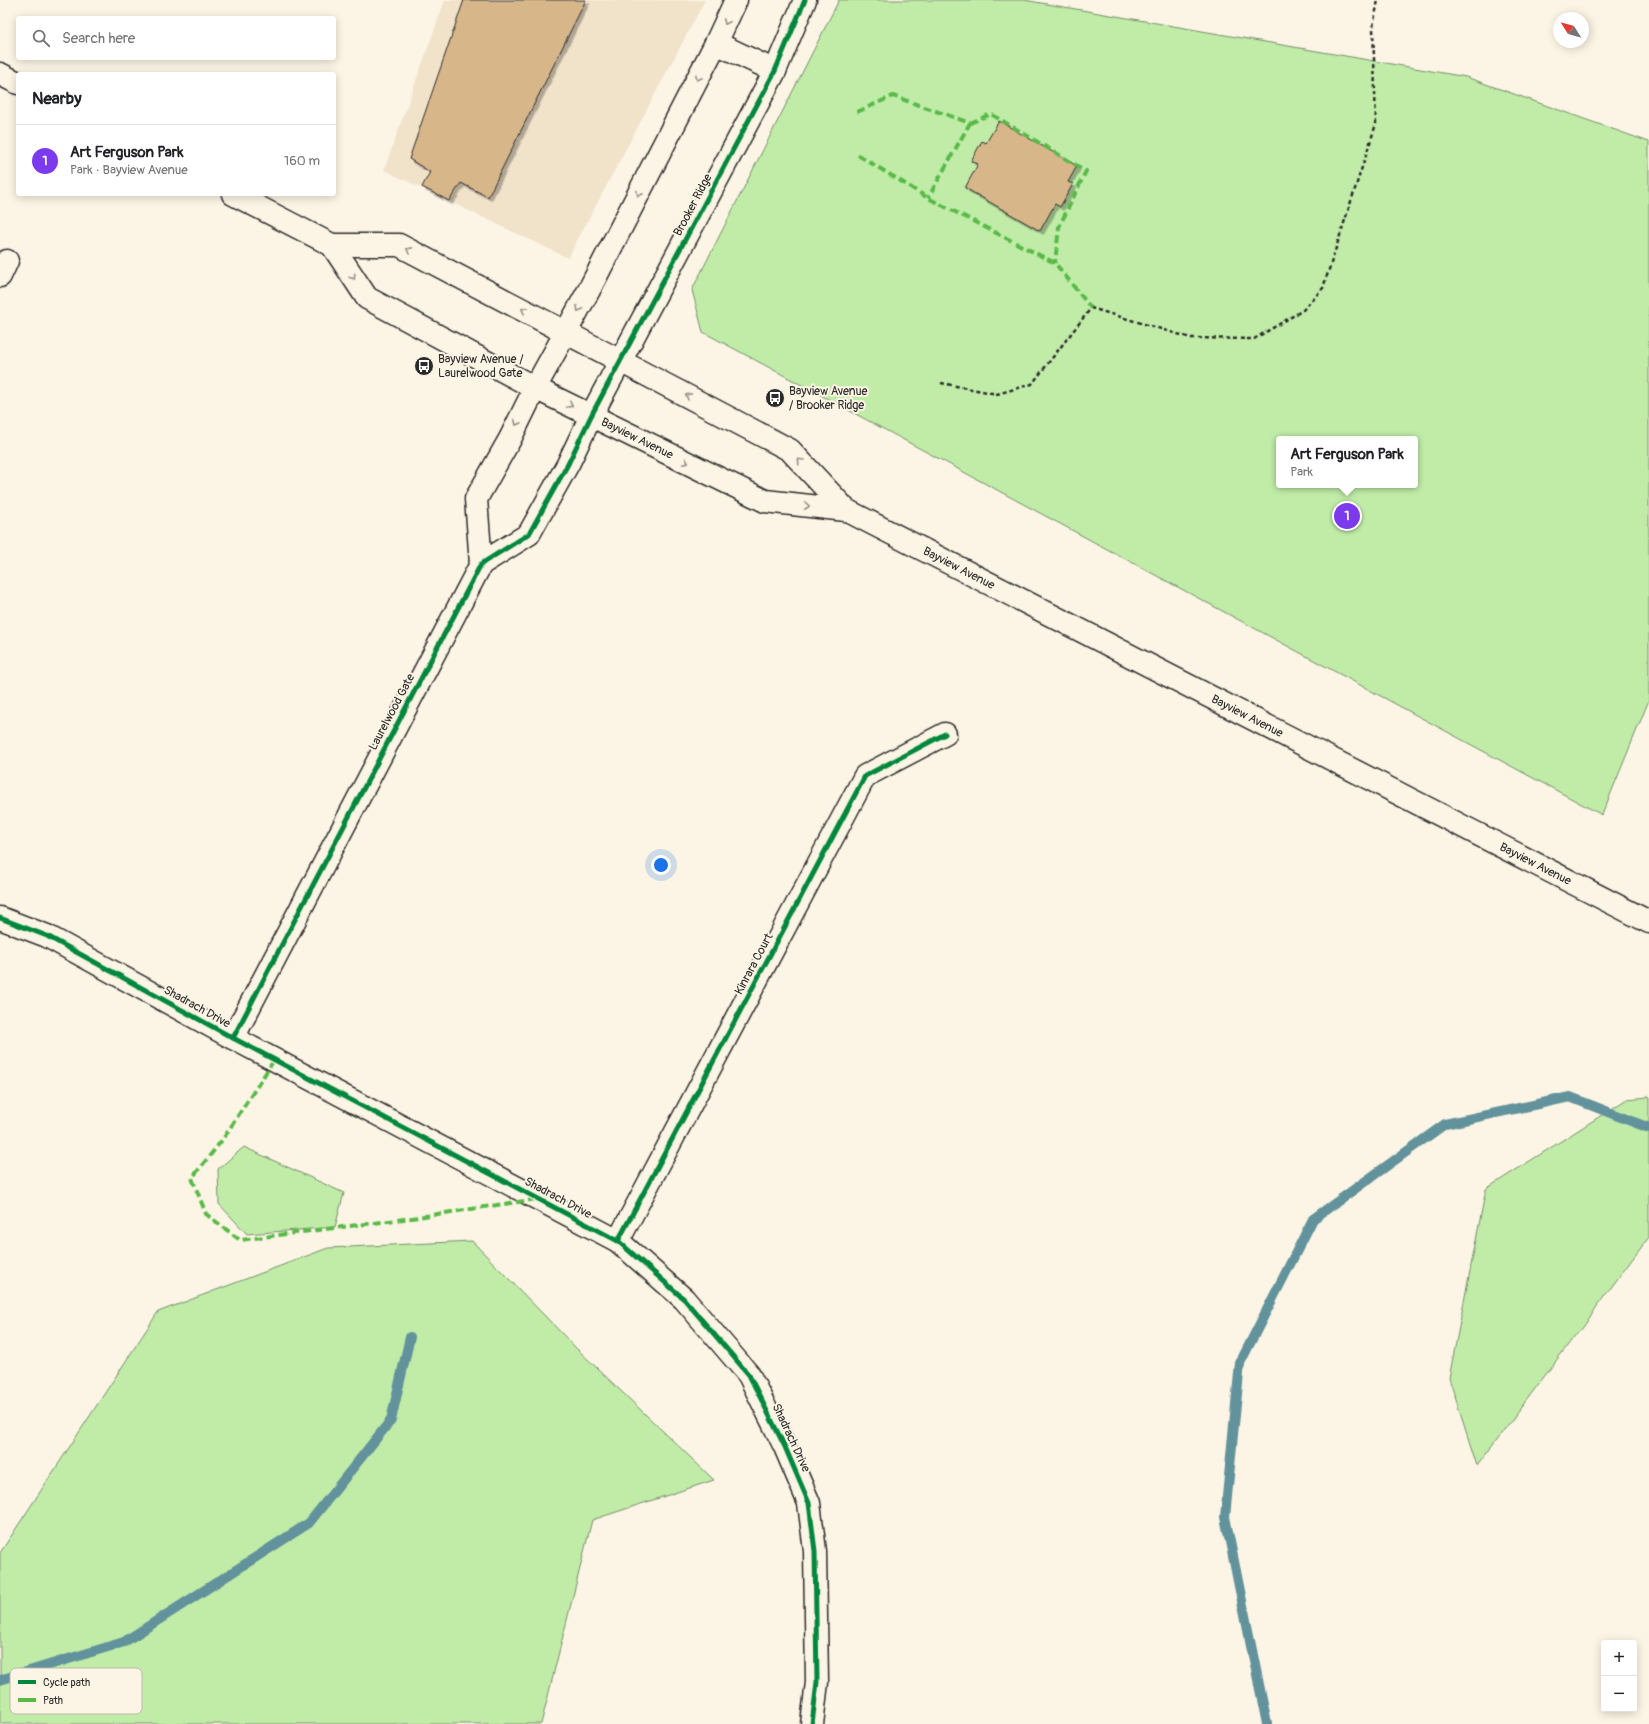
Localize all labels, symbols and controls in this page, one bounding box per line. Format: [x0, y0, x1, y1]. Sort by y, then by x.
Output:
north arrow [1553, 12, 1589, 48]
search box [16, 16, 336, 60]
one-way arrow [723, 17, 731, 25]
icon: search [30, 27, 52, 49]
text: Search here [62, 29, 135, 48]
one-way arrow [695, 74, 703, 81]
text: Nearby [32, 88, 81, 109]
text: Art Ferguson Park [70, 143, 183, 162]
text: 1 [42, 153, 48, 169]
text: 160 m [284, 153, 320, 169]
text: Park · Bayview Avenue [70, 162, 188, 178]
street label: Brooker Ridge [670, 171, 716, 239]
one-way arrow [636, 190, 643, 197]
one-way arrow [406, 247, 413, 255]
one-way arrow [348, 273, 356, 280]
one-way arrow [576, 305, 583, 312]
one-way arrow [521, 308, 528, 315]
place label: Bayview Avenue / Laurelwood Gate [438, 352, 523, 381]
bus stop icon: Bayview Avenue / Laurelwood Gate [413, 355, 435, 377]
place label: Bayview Avenue / Brooker Ridge [789, 384, 868, 413]
bus stop icon: Bayview Avenue / Brooker Ridge [764, 387, 786, 409]
one-way arrow [685, 394, 692, 401]
one-way arrow [565, 400, 573, 408]
street label: Bayview Avenue [599, 414, 676, 462]
one-way arrow [514, 419, 522, 426]
popup [1276, 436, 1418, 488]
text: Art Ferguson Park [1290, 445, 1404, 464]
one-way arrow [682, 458, 689, 465]
one-way arrow [797, 458, 805, 466]
text: Park [1290, 464, 1313, 480]
one-way arrow [804, 501, 810, 510]
pin: 1 [1334, 501, 1360, 531]
street label: Bayview Avenue [921, 543, 998, 593]
street label: Laurelwood Gate [366, 671, 418, 753]
street label: Bayview Avenue [1209, 691, 1286, 741]
street label: Bayview Avenue [1497, 839, 1574, 888]
your location [651, 855, 671, 875]
street label: Kinrara Court [732, 931, 777, 997]
street label: Shadrach Drive [161, 983, 233, 1032]
street label: Shadrach Drive [522, 1174, 594, 1222]
street label: Shadrach Drive [769, 1401, 813, 1475]
map controls [1601, 1640, 1637, 1712]
button: + [1601, 1640, 1637, 1676]
legend [10, 1668, 142, 1714]
text: Cycle path [43, 1676, 90, 1689]
button: − [1601, 1676, 1637, 1712]
text: Path [43, 1694, 63, 1707]

